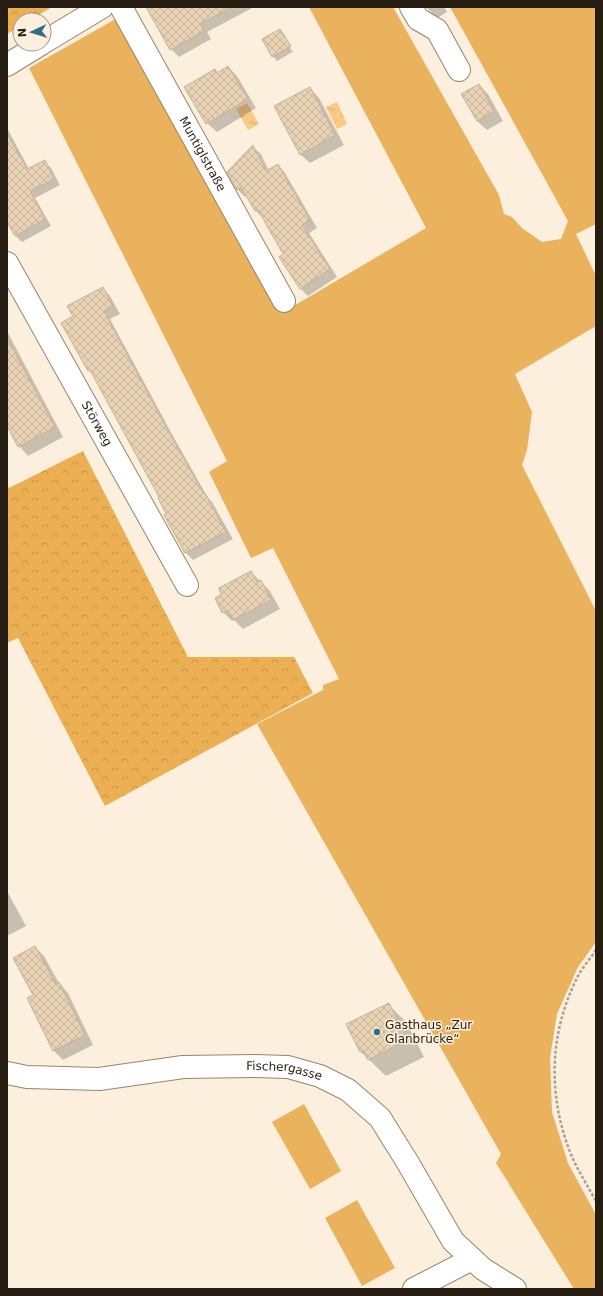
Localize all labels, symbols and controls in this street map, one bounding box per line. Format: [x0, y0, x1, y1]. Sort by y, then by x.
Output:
north arrow [12, 12, 52, 52]
text: N [16, 28, 29, 38]
street label: Muntiglstraße [176, 114, 229, 194]
street label: Störweg [79, 399, 115, 449]
place label: Gasthaus „Zur Glanbrücke“ [385, 1018, 472, 1046]
marker: Gasthaus „Zur Glanbrücke“ [372, 1027, 382, 1037]
street label: Fischergasse [246, 1059, 324, 1083]

